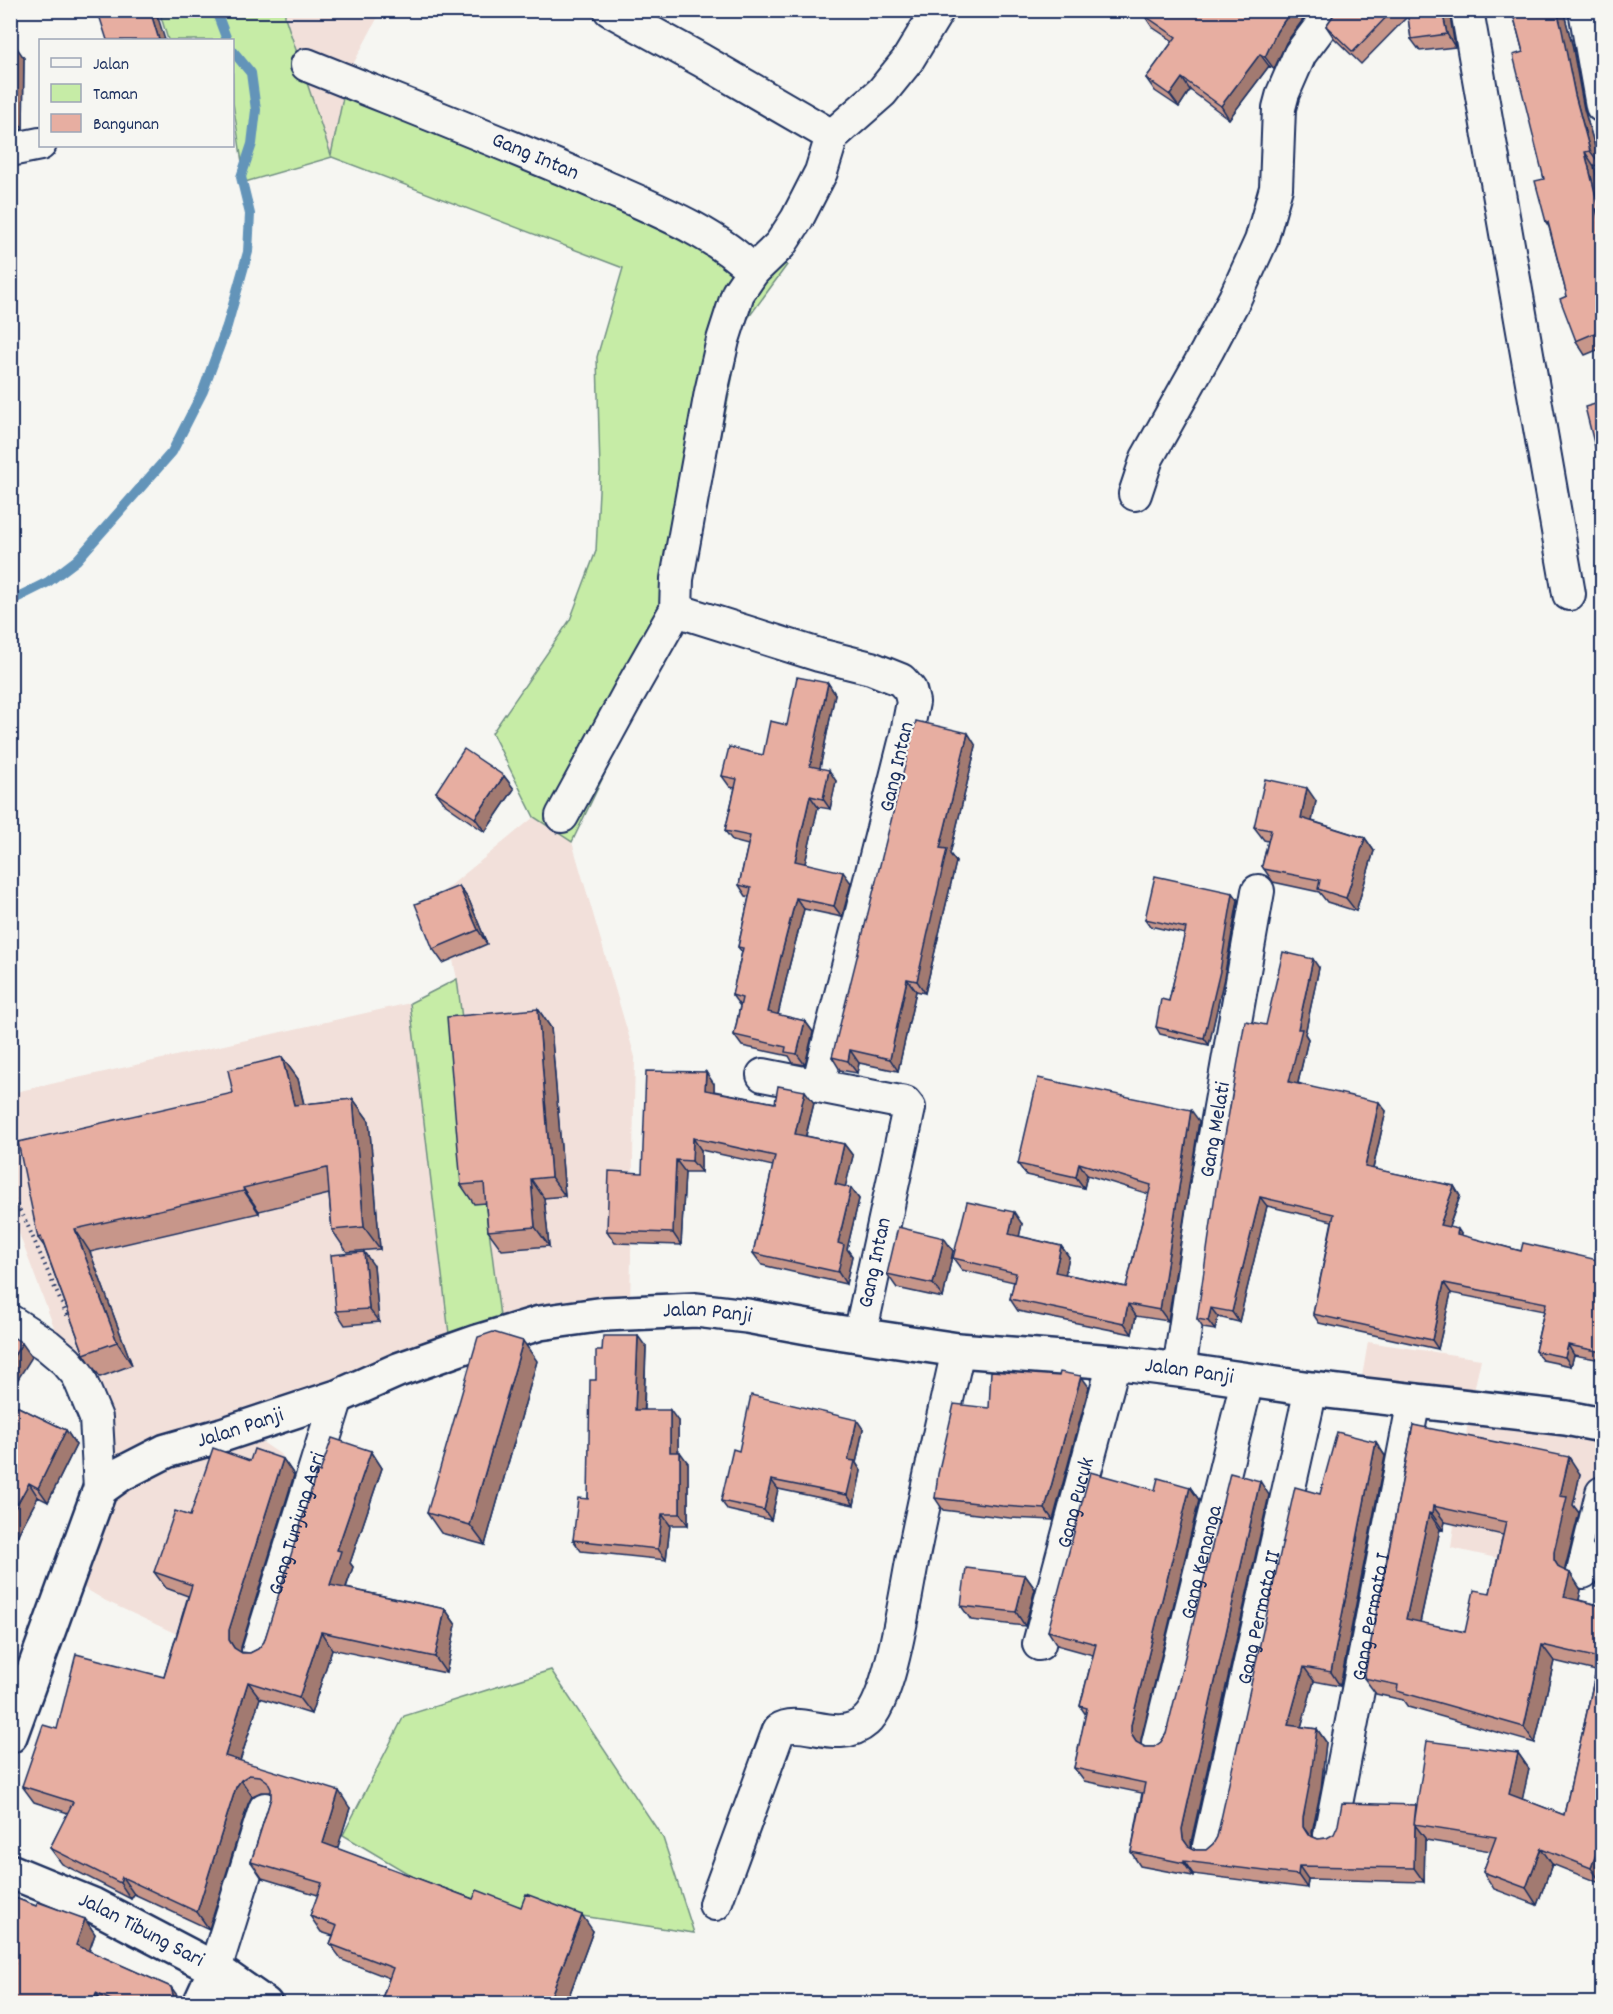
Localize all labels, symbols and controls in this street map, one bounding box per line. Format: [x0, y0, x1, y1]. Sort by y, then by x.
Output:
legend [39, 39, 234, 147]
text: Jalan [93, 53, 129, 78]
text: Taman [93, 83, 138, 108]
text: Bangunan [93, 113, 159, 138]
street label: Gang Intan [487, 125, 584, 189]
street label: Gang Intan [873, 719, 923, 815]
street label: Gang Melati [1192, 1080, 1240, 1180]
street label: Gang Intan [851, 1215, 901, 1311]
street label: Jalan Panji [662, 1294, 754, 1332]
street label: Jalan Panji [1143, 1350, 1236, 1393]
street label: Jalan Panji [194, 1400, 288, 1457]
street label: Gang Tunjung Asri [261, 1449, 334, 1599]
street label: Gang Pucuk [1050, 1454, 1103, 1552]
street label: Gang Kenanga [1173, 1501, 1232, 1623]
street label: Gang Permata II [1230, 1547, 1290, 1688]
street label: Gang Permata I [1345, 1550, 1400, 1684]
street label: Jalan Tibung Sari [73, 1885, 209, 1976]

